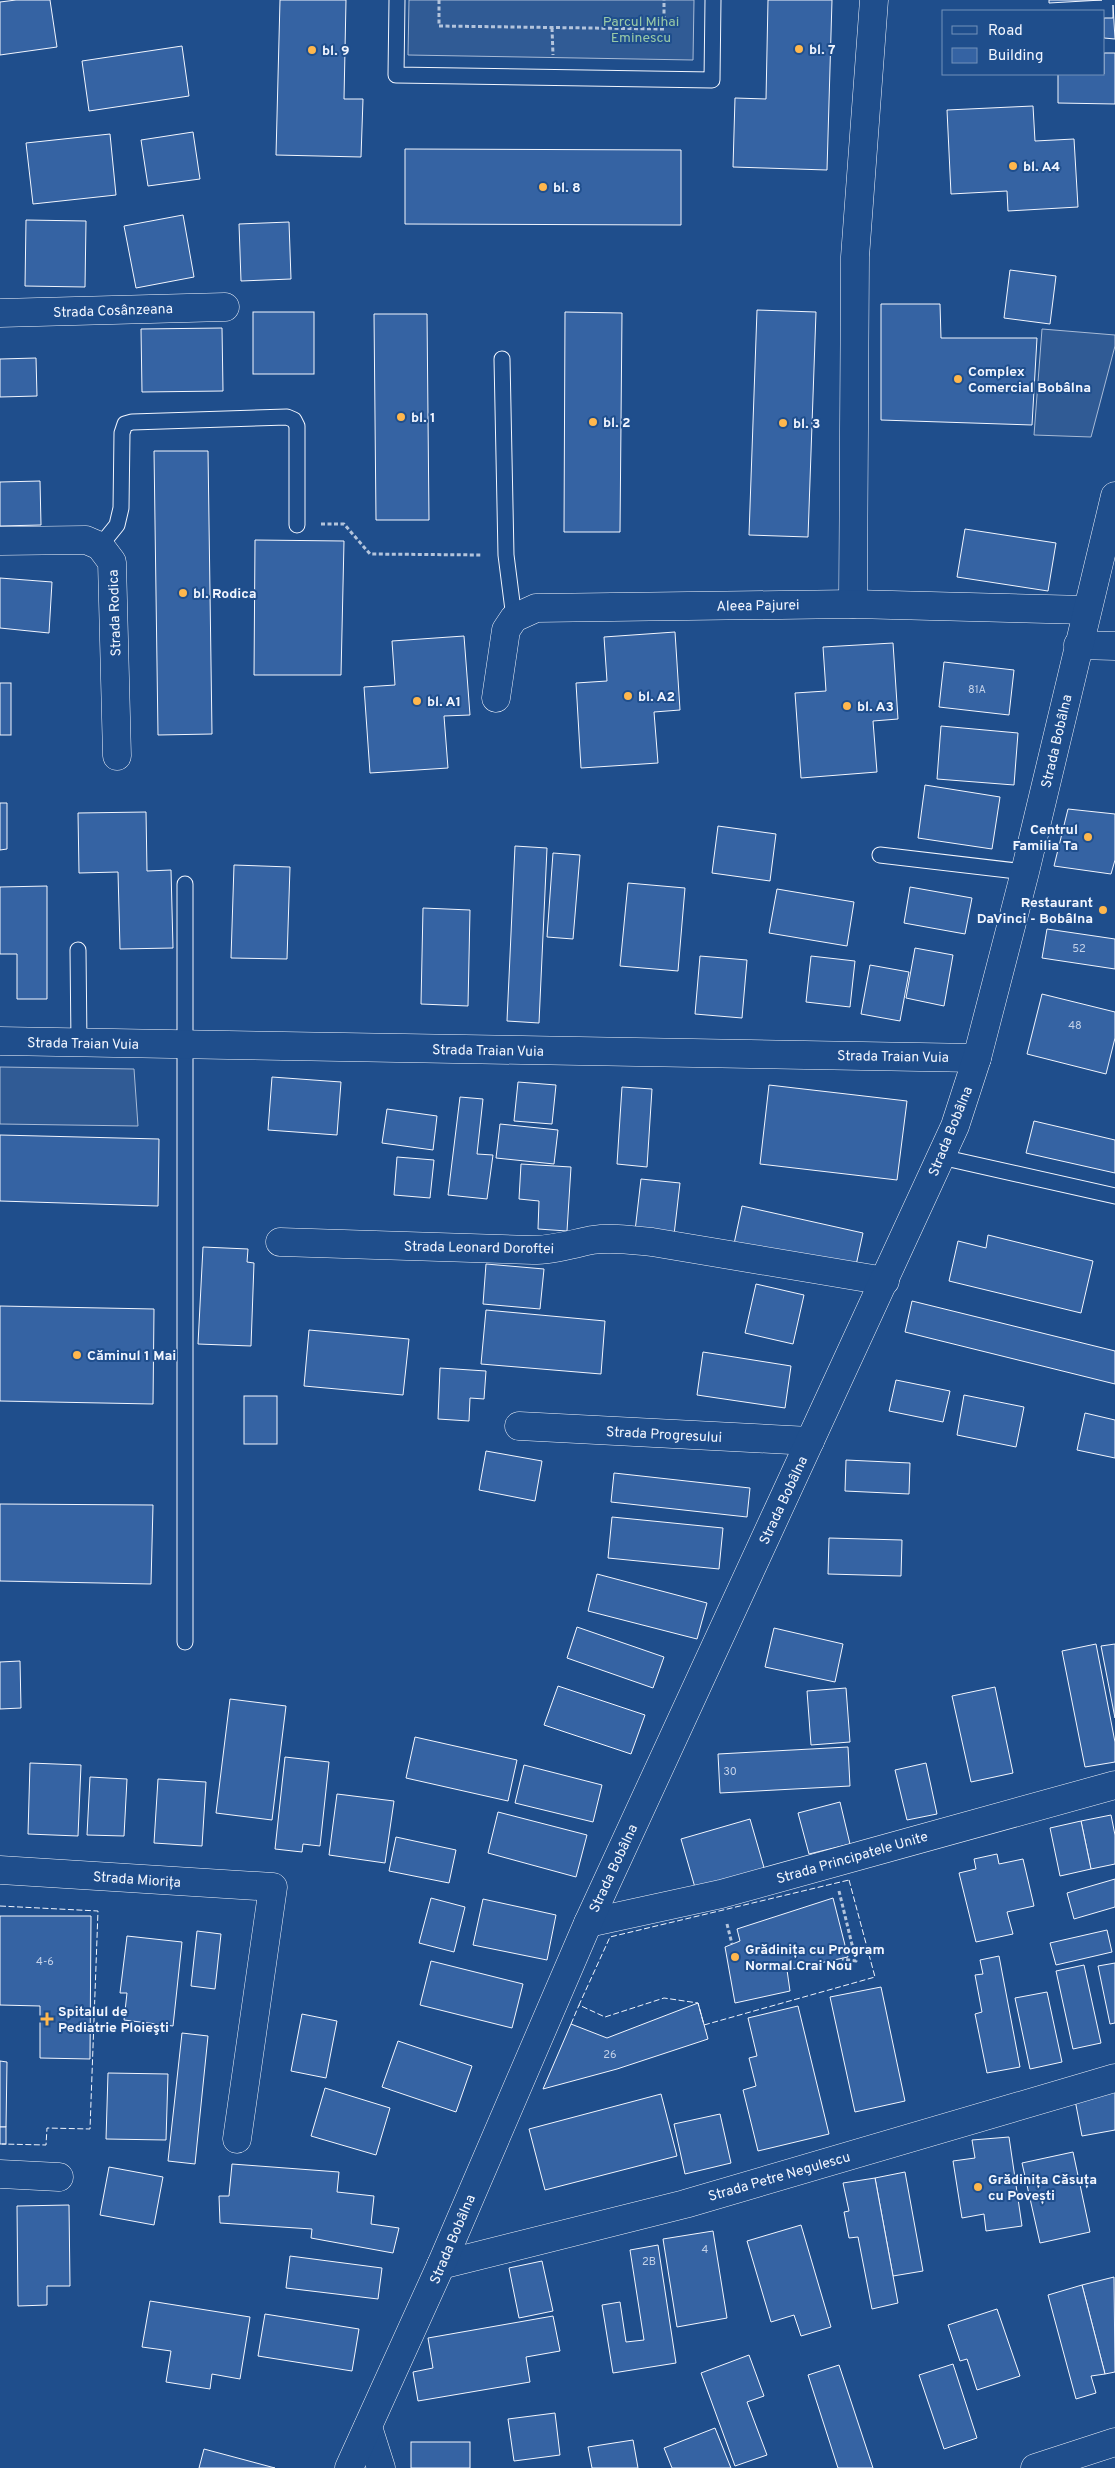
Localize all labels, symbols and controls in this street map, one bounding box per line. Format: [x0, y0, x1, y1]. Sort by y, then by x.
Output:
legend [942, 10, 1105, 75]
park label: Parcul Mihai Eminescu [603, 14, 679, 47]
text: Road [988, 22, 1023, 41]
place label: bl. 7 [809, 42, 836, 59]
place label: bl. 9 [322, 43, 350, 60]
marker: bl. 7 [793, 43, 805, 55]
marker: bl. 9 [306, 44, 318, 56]
text: Building [988, 47, 1043, 66]
place label: bl. A4 [1023, 159, 1060, 176]
marker: bl. A4 [1007, 160, 1019, 172]
place label: bl. 8 [553, 180, 581, 197]
marker: bl. 8 [537, 181, 549, 193]
street label: Strada Cosânzeana [53, 301, 173, 322]
place label: Complex Comercial Bobâlna [968, 364, 1091, 397]
marker: Complex Comercial Bobâlna [952, 373, 964, 385]
place label: bl. 1 [411, 410, 436, 427]
marker: bl. 1 [395, 411, 407, 423]
place label: bl. 2 [603, 415, 631, 432]
marker: bl. 2 [587, 416, 599, 428]
place label: bl. 3 [793, 416, 820, 433]
marker: bl. 3 [777, 417, 789, 429]
street label: Strada Rodica [105, 569, 126, 657]
place label: bl. Rodica [193, 586, 257, 603]
marker: bl. Rodica [177, 587, 189, 599]
street label: Aleea Pajurei [716, 597, 800, 616]
house number: 81A [968, 683, 986, 697]
place label: bl. A2 [638, 689, 675, 706]
marker: bl. A2 [622, 690, 634, 702]
street label: Strada Bobâlna [1038, 693, 1076, 790]
place label: bl. A1 [427, 694, 461, 711]
marker: bl. A1 [411, 695, 423, 707]
place label: bl. A3 [857, 699, 894, 716]
marker: bl. A3 [841, 700, 853, 712]
place label: Centrul Familia Ta [1012, 822, 1078, 855]
marker: Centrul Familia Ta [1082, 831, 1094, 843]
place label: Restaurant DaVinci - Bobâlna [977, 895, 1093, 928]
marker: Restaurant DaVinci - Bobâlna [1097, 904, 1109, 916]
house number: 52 [1072, 942, 1086, 956]
house number: 48 [1068, 1019, 1082, 1033]
street label: Strada Traian Vuia [27, 1035, 139, 1054]
street label: Strada Traian Vuia [432, 1042, 544, 1061]
street label: Strada Traian Vuia [837, 1048, 949, 1067]
street label: Strada Bobâlna [926, 1084, 977, 1179]
street label: Strada Leonard Doroftei [404, 1239, 554, 1258]
place label: Căminul 1 Mai [87, 1348, 176, 1365]
marker: Căminul 1 Mai [71, 1349, 83, 1361]
street label: Strada Progresului [606, 1424, 722, 1447]
street label: Strada Bobâlna [756, 1454, 812, 1548]
house number: 30 [723, 1765, 737, 1779]
street label: Strada Bobâlna [586, 1822, 642, 1916]
street label: Strada Principatele Unite [775, 1829, 930, 1888]
street label: Strada Miorița [92, 1869, 182, 1892]
place label: Grădinița cu Program Normal Crai Nou [745, 1942, 885, 1975]
marker: Grădinița cu Program Normal Crai Nou [729, 1951, 741, 1963]
house number: 4-6 [36, 1955, 54, 1969]
place label: Spitalul de Pediatrie Ploieşti [58, 2004, 169, 2037]
marker: Spitalul de Pediatrie Ploieşti [40, 2012, 54, 2026]
house number: 26 [603, 2048, 617, 2062]
street label: Strada Petre Negulescu [706, 2149, 852, 2206]
place label: Grădinița Căsuța cu Povești [988, 2172, 1097, 2205]
marker: Grădinița Căsuța cu Povești [972, 2181, 984, 2193]
street label: Strada Bobâlna [427, 2192, 480, 2287]
house number: 4 [702, 2243, 709, 2257]
house number: 2B [642, 2255, 656, 2269]

